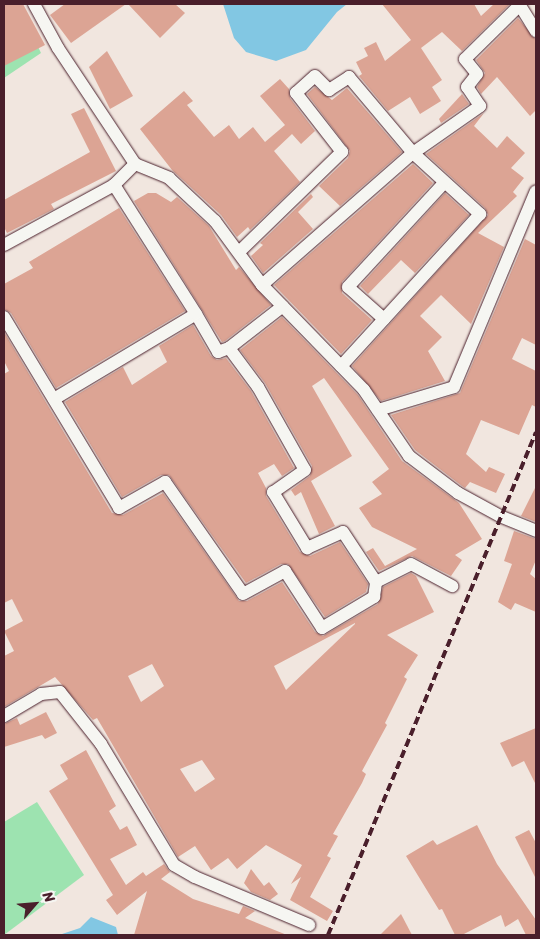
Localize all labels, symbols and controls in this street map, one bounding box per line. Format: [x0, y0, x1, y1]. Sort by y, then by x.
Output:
north arrow [10, 879, 60, 929]
text: N [35, 887, 62, 907]

